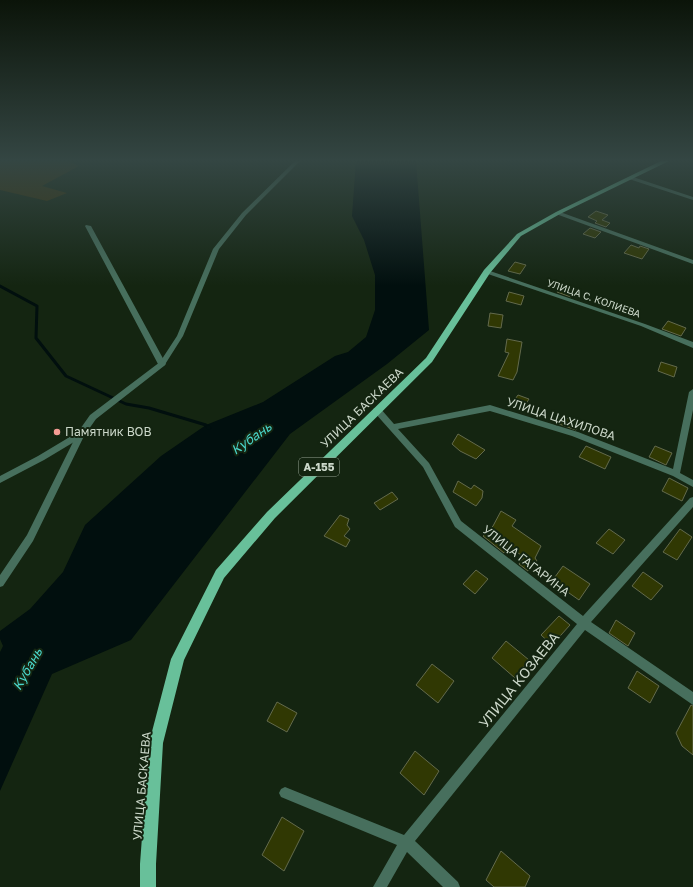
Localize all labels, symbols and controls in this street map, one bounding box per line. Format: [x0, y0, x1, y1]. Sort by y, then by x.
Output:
street label: УЛИЦА С. КОЛИЕВА [546, 276, 643, 320]
street label: УЛИЦА БАСКАЕВА [317, 364, 406, 451]
street label: УЛИЦА ЦАХИЛОВА [505, 394, 618, 443]
water label: Кубань [228, 418, 275, 458]
place label: Памятник ВОВ [65, 424, 152, 439]
marker: Памятник ВОВ [52, 427, 62, 437]
road number: А-155 [299, 458, 339, 476]
street label: УЛИЦА ГАГАРИНА [480, 522, 573, 599]
street label: УЛИЦА КОЗАЕВА [475, 628, 563, 731]
water label: Кубань [9, 644, 46, 693]
street label: УЛИЦА БАСКАЕВА [129, 731, 154, 841]

